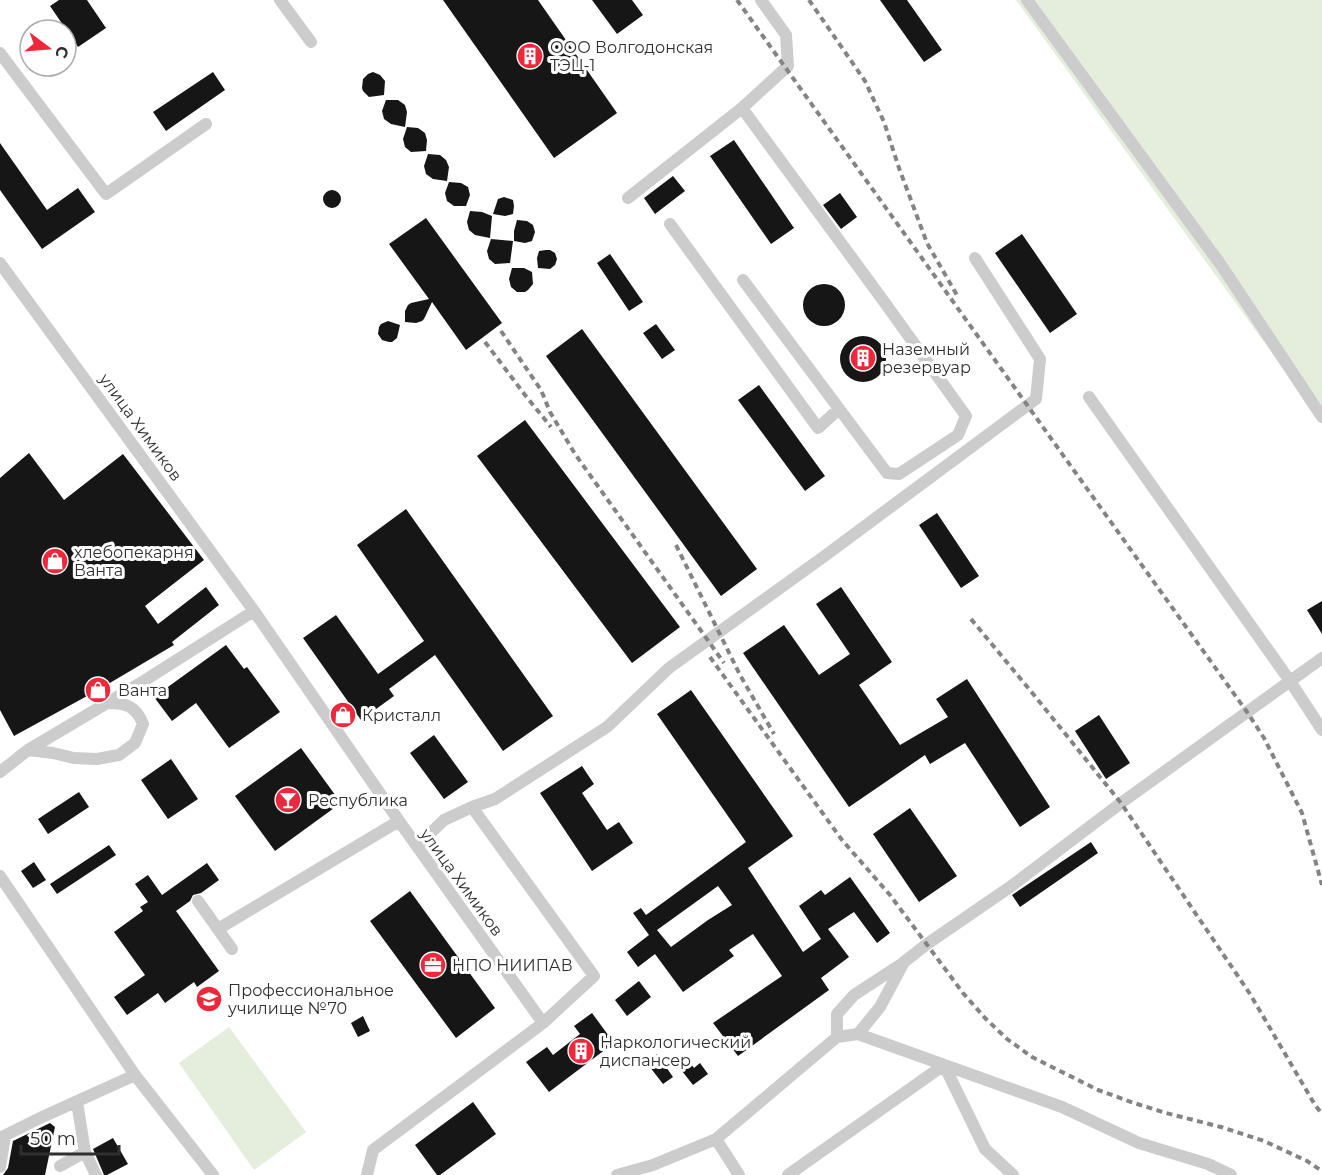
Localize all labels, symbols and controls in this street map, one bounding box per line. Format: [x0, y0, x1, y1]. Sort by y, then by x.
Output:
north arrow [18, 18, 78, 78]
place label: ООО Волгодонская ТЭЦ-1 [550, 38, 713, 75]
building icon: ООО Волгодонская ТЭЦ-1 [515, 41, 545, 71]
text: С [51, 44, 73, 61]
place label: Наземный резервуар [882, 340, 971, 377]
building icon: Наземный резервуар [848, 343, 878, 373]
street label: улица Химиков [95, 369, 186, 485]
place label: хлебопекарня Ванта [74, 543, 194, 580]
shop icon: хлебопекарня Ванта [40, 546, 70, 576]
shop icon: Ванта [83, 675, 113, 705]
place label: Ванта [118, 681, 167, 700]
shop icon: Кристалл [328, 700, 358, 730]
place label: Кристалл [362, 706, 441, 725]
bar icon: Республика [273, 785, 303, 815]
place label: Республика [308, 791, 408, 810]
street label: улица Химиков [416, 824, 507, 940]
office icon: НПО НИИПАВ [418, 950, 448, 980]
place label: НПО НИИПАВ [452, 956, 573, 975]
place label: Профессиональное училище №70 [227, 981, 394, 1018]
school or university icon: Профессиональное училище №70 [194, 984, 224, 1014]
place label: Наркологический диспансер [600, 1033, 751, 1070]
building icon: Наркологический диспансер [566, 1036, 596, 1066]
scale bar [21, 1118, 118, 1156]
text: 50 m [30, 1128, 76, 1150]

